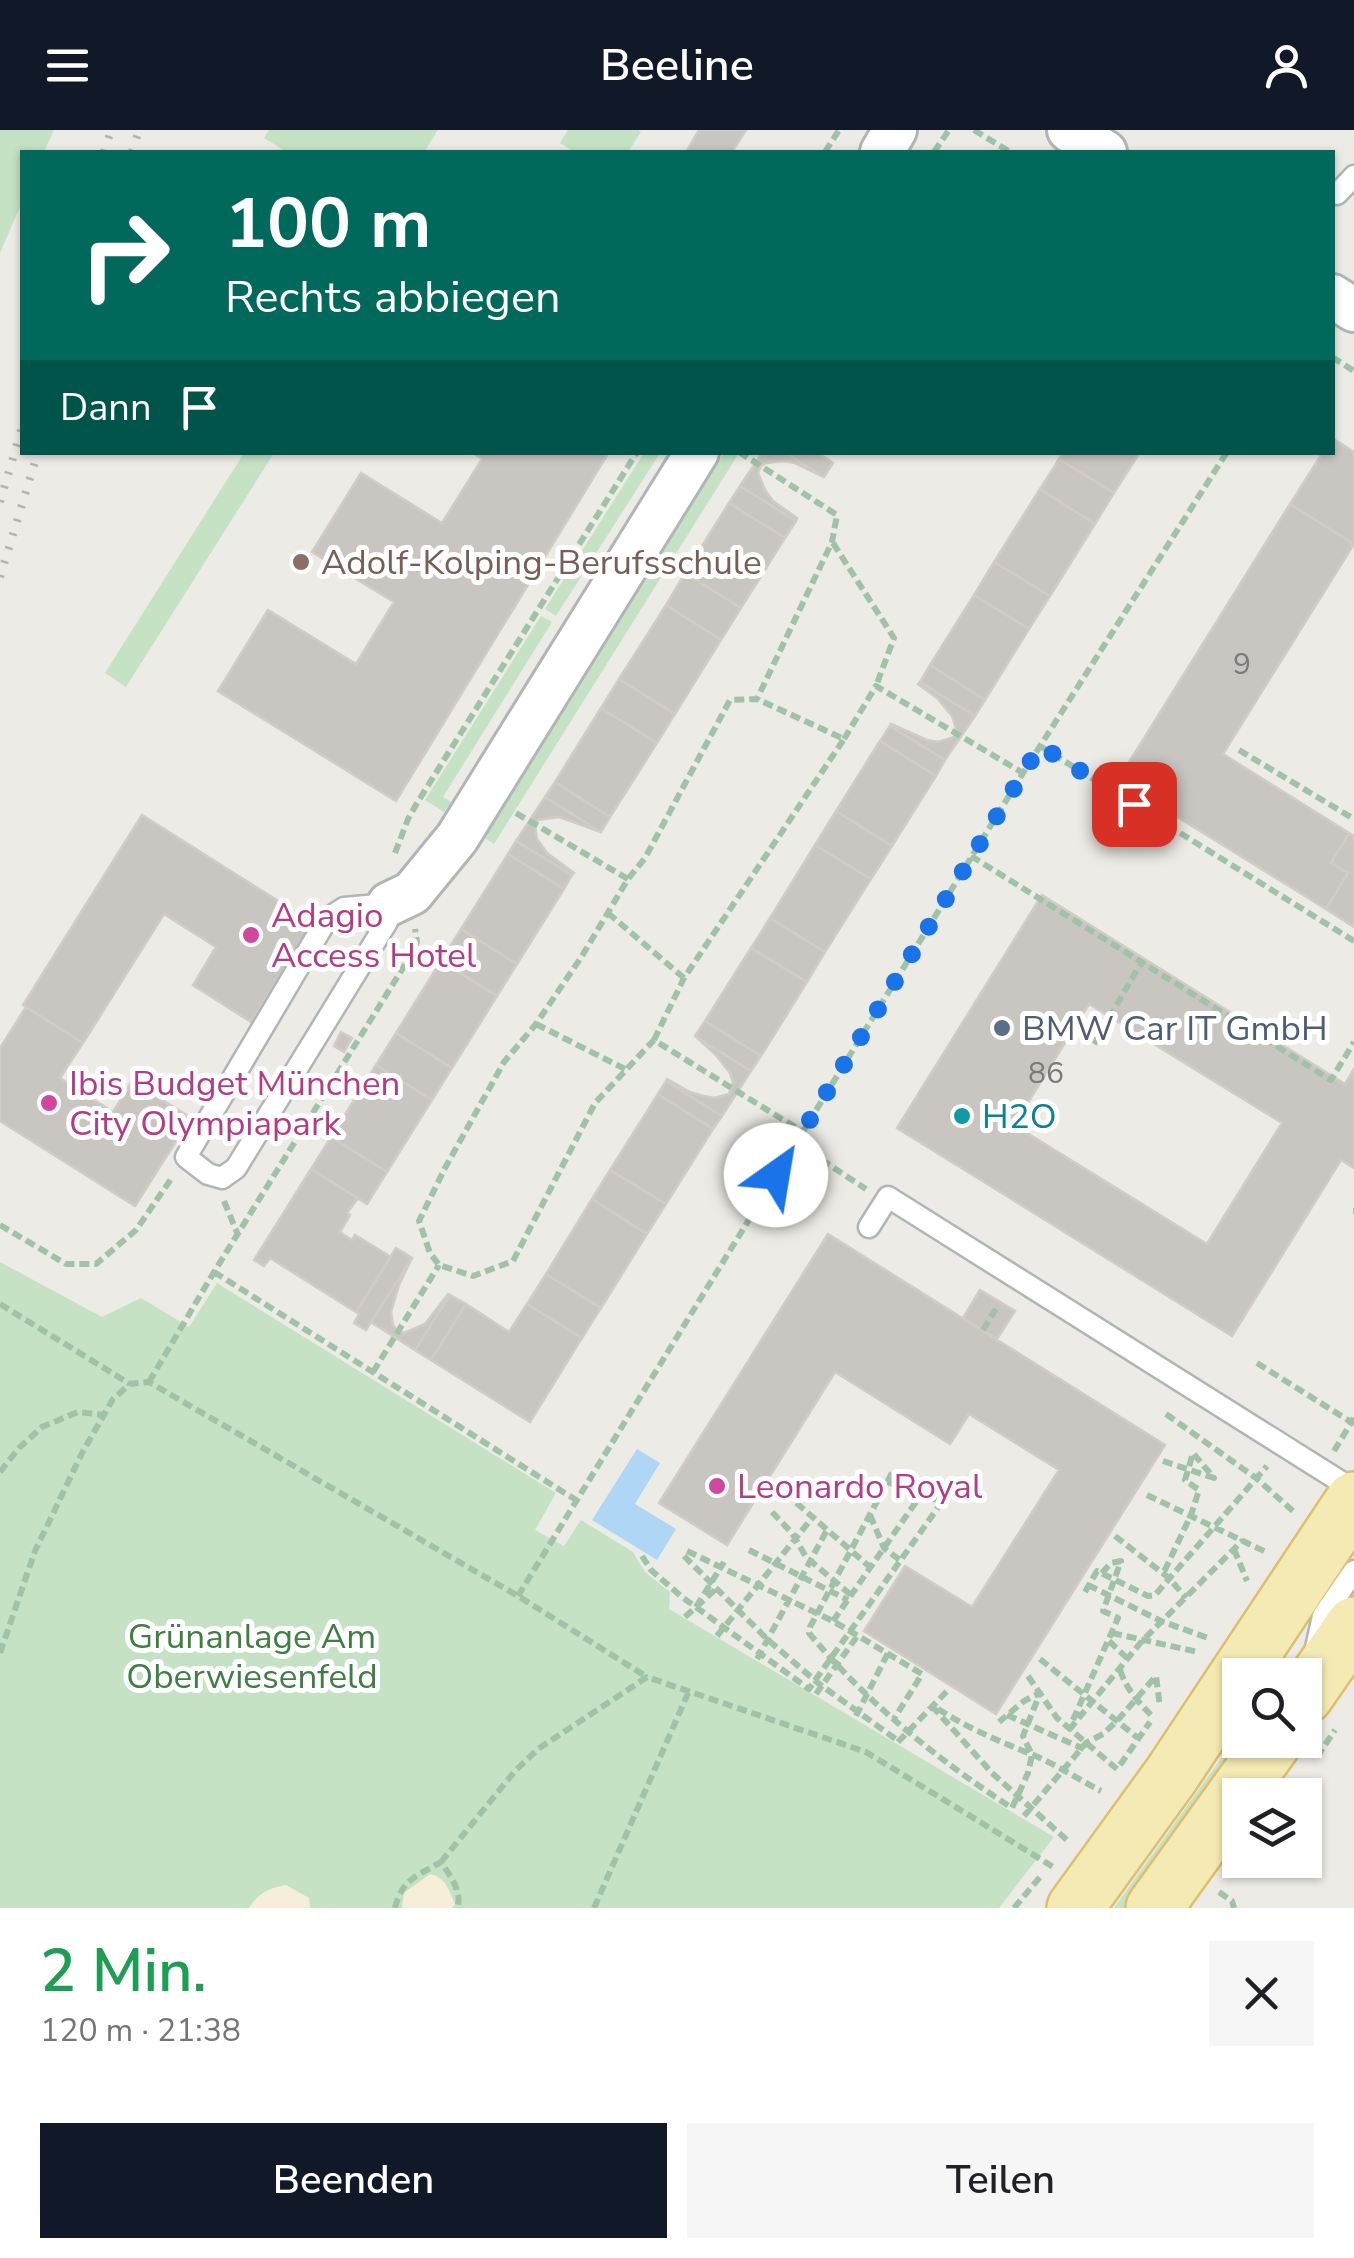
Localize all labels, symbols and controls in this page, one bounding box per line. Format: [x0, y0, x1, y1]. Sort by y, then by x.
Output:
text: Beeline [600, 35, 754, 96]
icon: menu [40, 38, 95, 93]
icon: person [1259, 38, 1314, 93]
text: 100 m [225, 176, 431, 272]
icon: right [60, 190, 190, 320]
text: Rechts abbiegen [225, 267, 560, 328]
icon: arrive [172, 380, 227, 435]
text: Dann [60, 382, 152, 433]
place label: Adolf-Kolping-Berufsschule [321, 539, 762, 586]
marker: Adolf-Kolping-Berufsschule [290, 551, 312, 573]
house number: 9 [1233, 644, 1251, 685]
pin [1092, 762, 1177, 847]
icon: arrive [1107, 777, 1162, 832]
place label: Adagio Access Hotel [271, 892, 477, 979]
marker: Adagio Access Hotel [240, 924, 262, 946]
place label: BMW Car IT GmbH [1022, 1005, 1328, 1052]
marker: BMW Car IT GmbH [991, 1017, 1013, 1039]
house number: 86 [1028, 1053, 1064, 1094]
place label: Ibis Budget München City Olympiapark [69, 1060, 400, 1147]
marker: Ibis Budget München City Olympiapark [38, 1092, 60, 1114]
place label: H2O [982, 1093, 1056, 1140]
marker: H2O [951, 1105, 973, 1127]
position arrow [724, 1123, 828, 1227]
place label: Leonardo Royal [737, 1463, 983, 1510]
marker: Leonardo Royal [706, 1475, 728, 1497]
park label: Grünanlage Am Oberwiesenfeld [126, 1613, 378, 1700]
map controls [1222, 1658, 1322, 1878]
button: search [1222, 1658, 1322, 1758]
button: layers [1222, 1778, 1322, 1878]
text: 2 Min. [40, 1930, 207, 2012]
button: close [1209, 1941, 1314, 2046]
text: 120 m · 21:38 [40, 2009, 241, 2052]
button: Beenden [40, 2123, 667, 2238]
button: Teilen [687, 2123, 1314, 2238]

